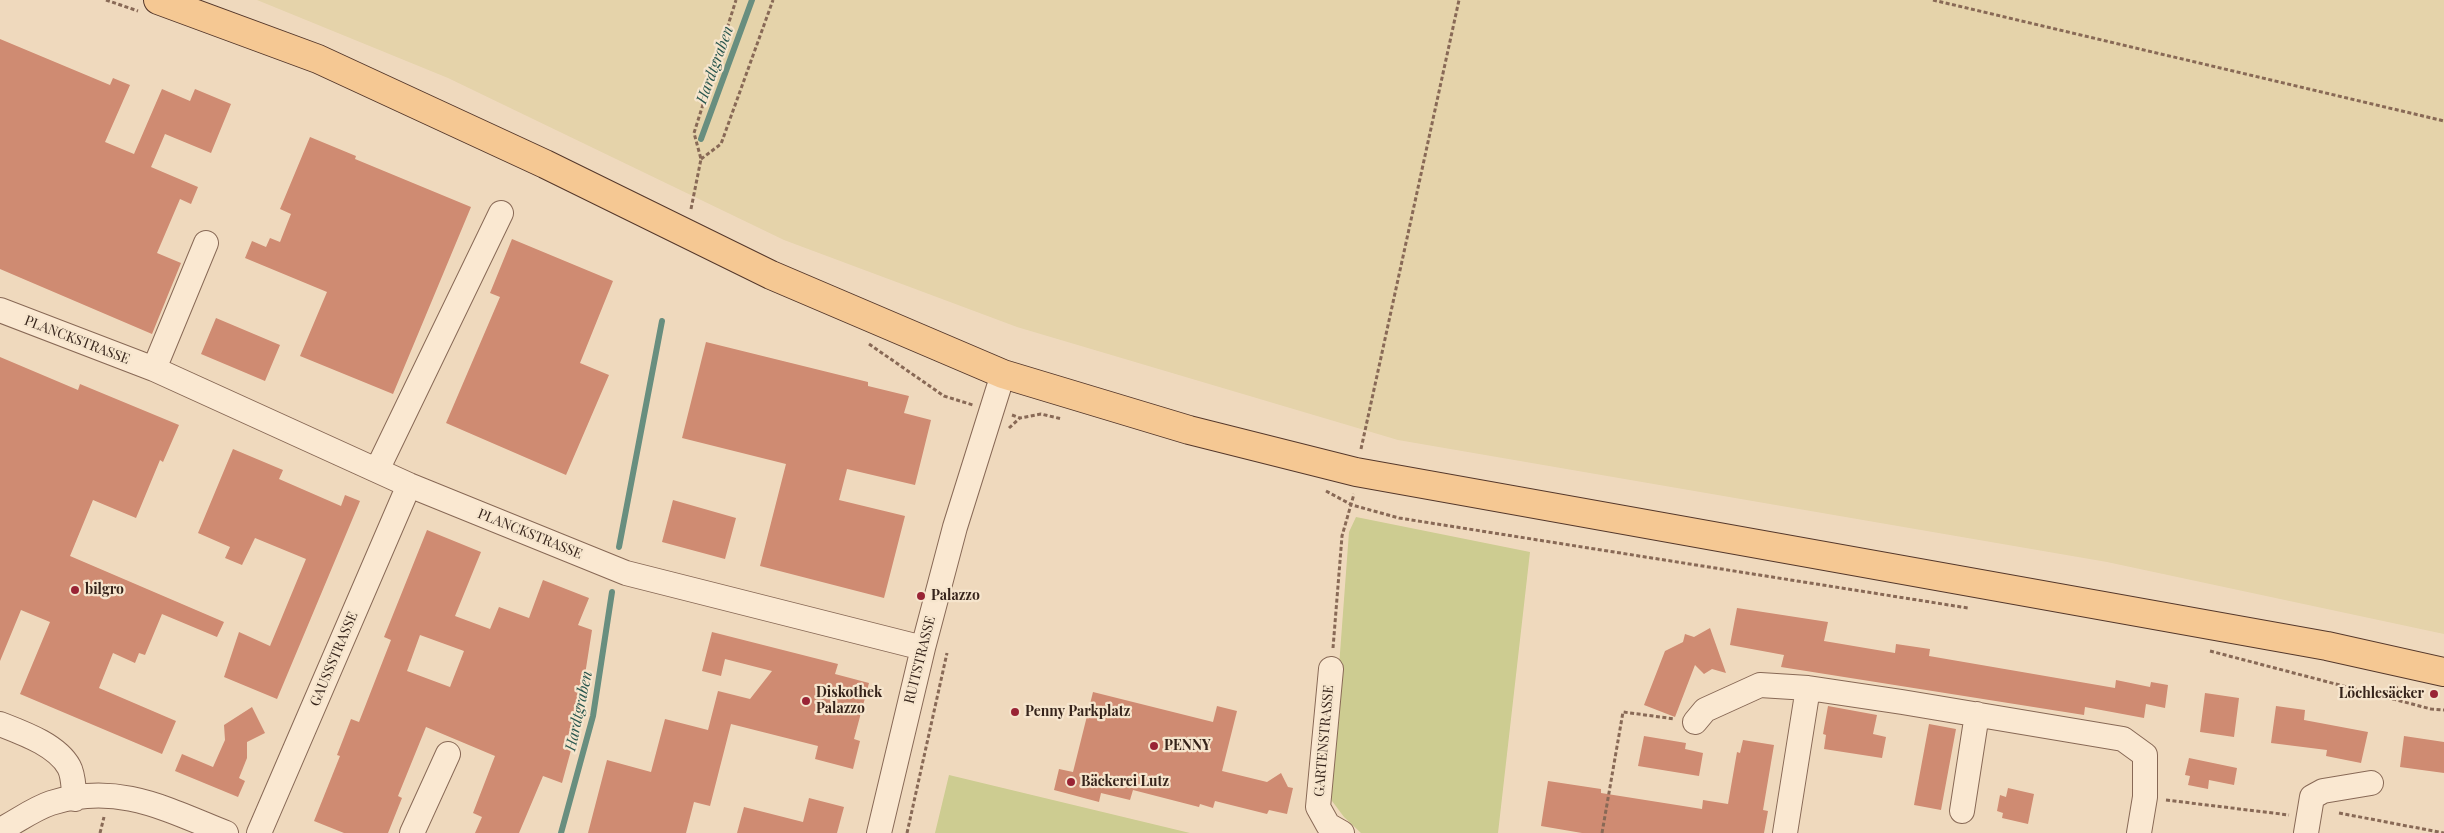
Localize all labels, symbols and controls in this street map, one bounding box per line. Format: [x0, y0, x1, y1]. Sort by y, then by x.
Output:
water label: Hardtgraben [693, 24, 737, 106]
street label: PLANCKSTRASSE [22, 312, 132, 368]
street label: PLANCKSTRASSE [475, 505, 585, 563]
place label: bilgro [85, 582, 124, 598]
marker: bilgro [69, 584, 81, 596]
place label: Palazzo [931, 588, 980, 604]
marker: Palazzo [915, 590, 927, 602]
street label: GAUSSSTRASSE [307, 609, 361, 709]
street label: RUITSTRASSE [901, 614, 939, 706]
water label: Hardtgraben [562, 669, 596, 753]
street label: GARTENSTRASSE [1311, 684, 1337, 798]
place label: Diskothek Palazzo [816, 685, 882, 718]
place label: Löchlesäcker [2339, 686, 2424, 702]
marker: Löchlesäcker [2428, 688, 2440, 700]
marker: Diskothek Palazzo [800, 695, 812, 707]
place label: Penny Parkplatz [1025, 704, 1130, 720]
marker: Penny Parkplatz [1009, 706, 1021, 718]
place label: PENNY [1164, 738, 1211, 754]
marker: PENNY [1148, 740, 1160, 752]
place label: Bäckerei Lutz [1081, 774, 1169, 790]
marker: Bäckerei Lutz [1065, 776, 1077, 788]

